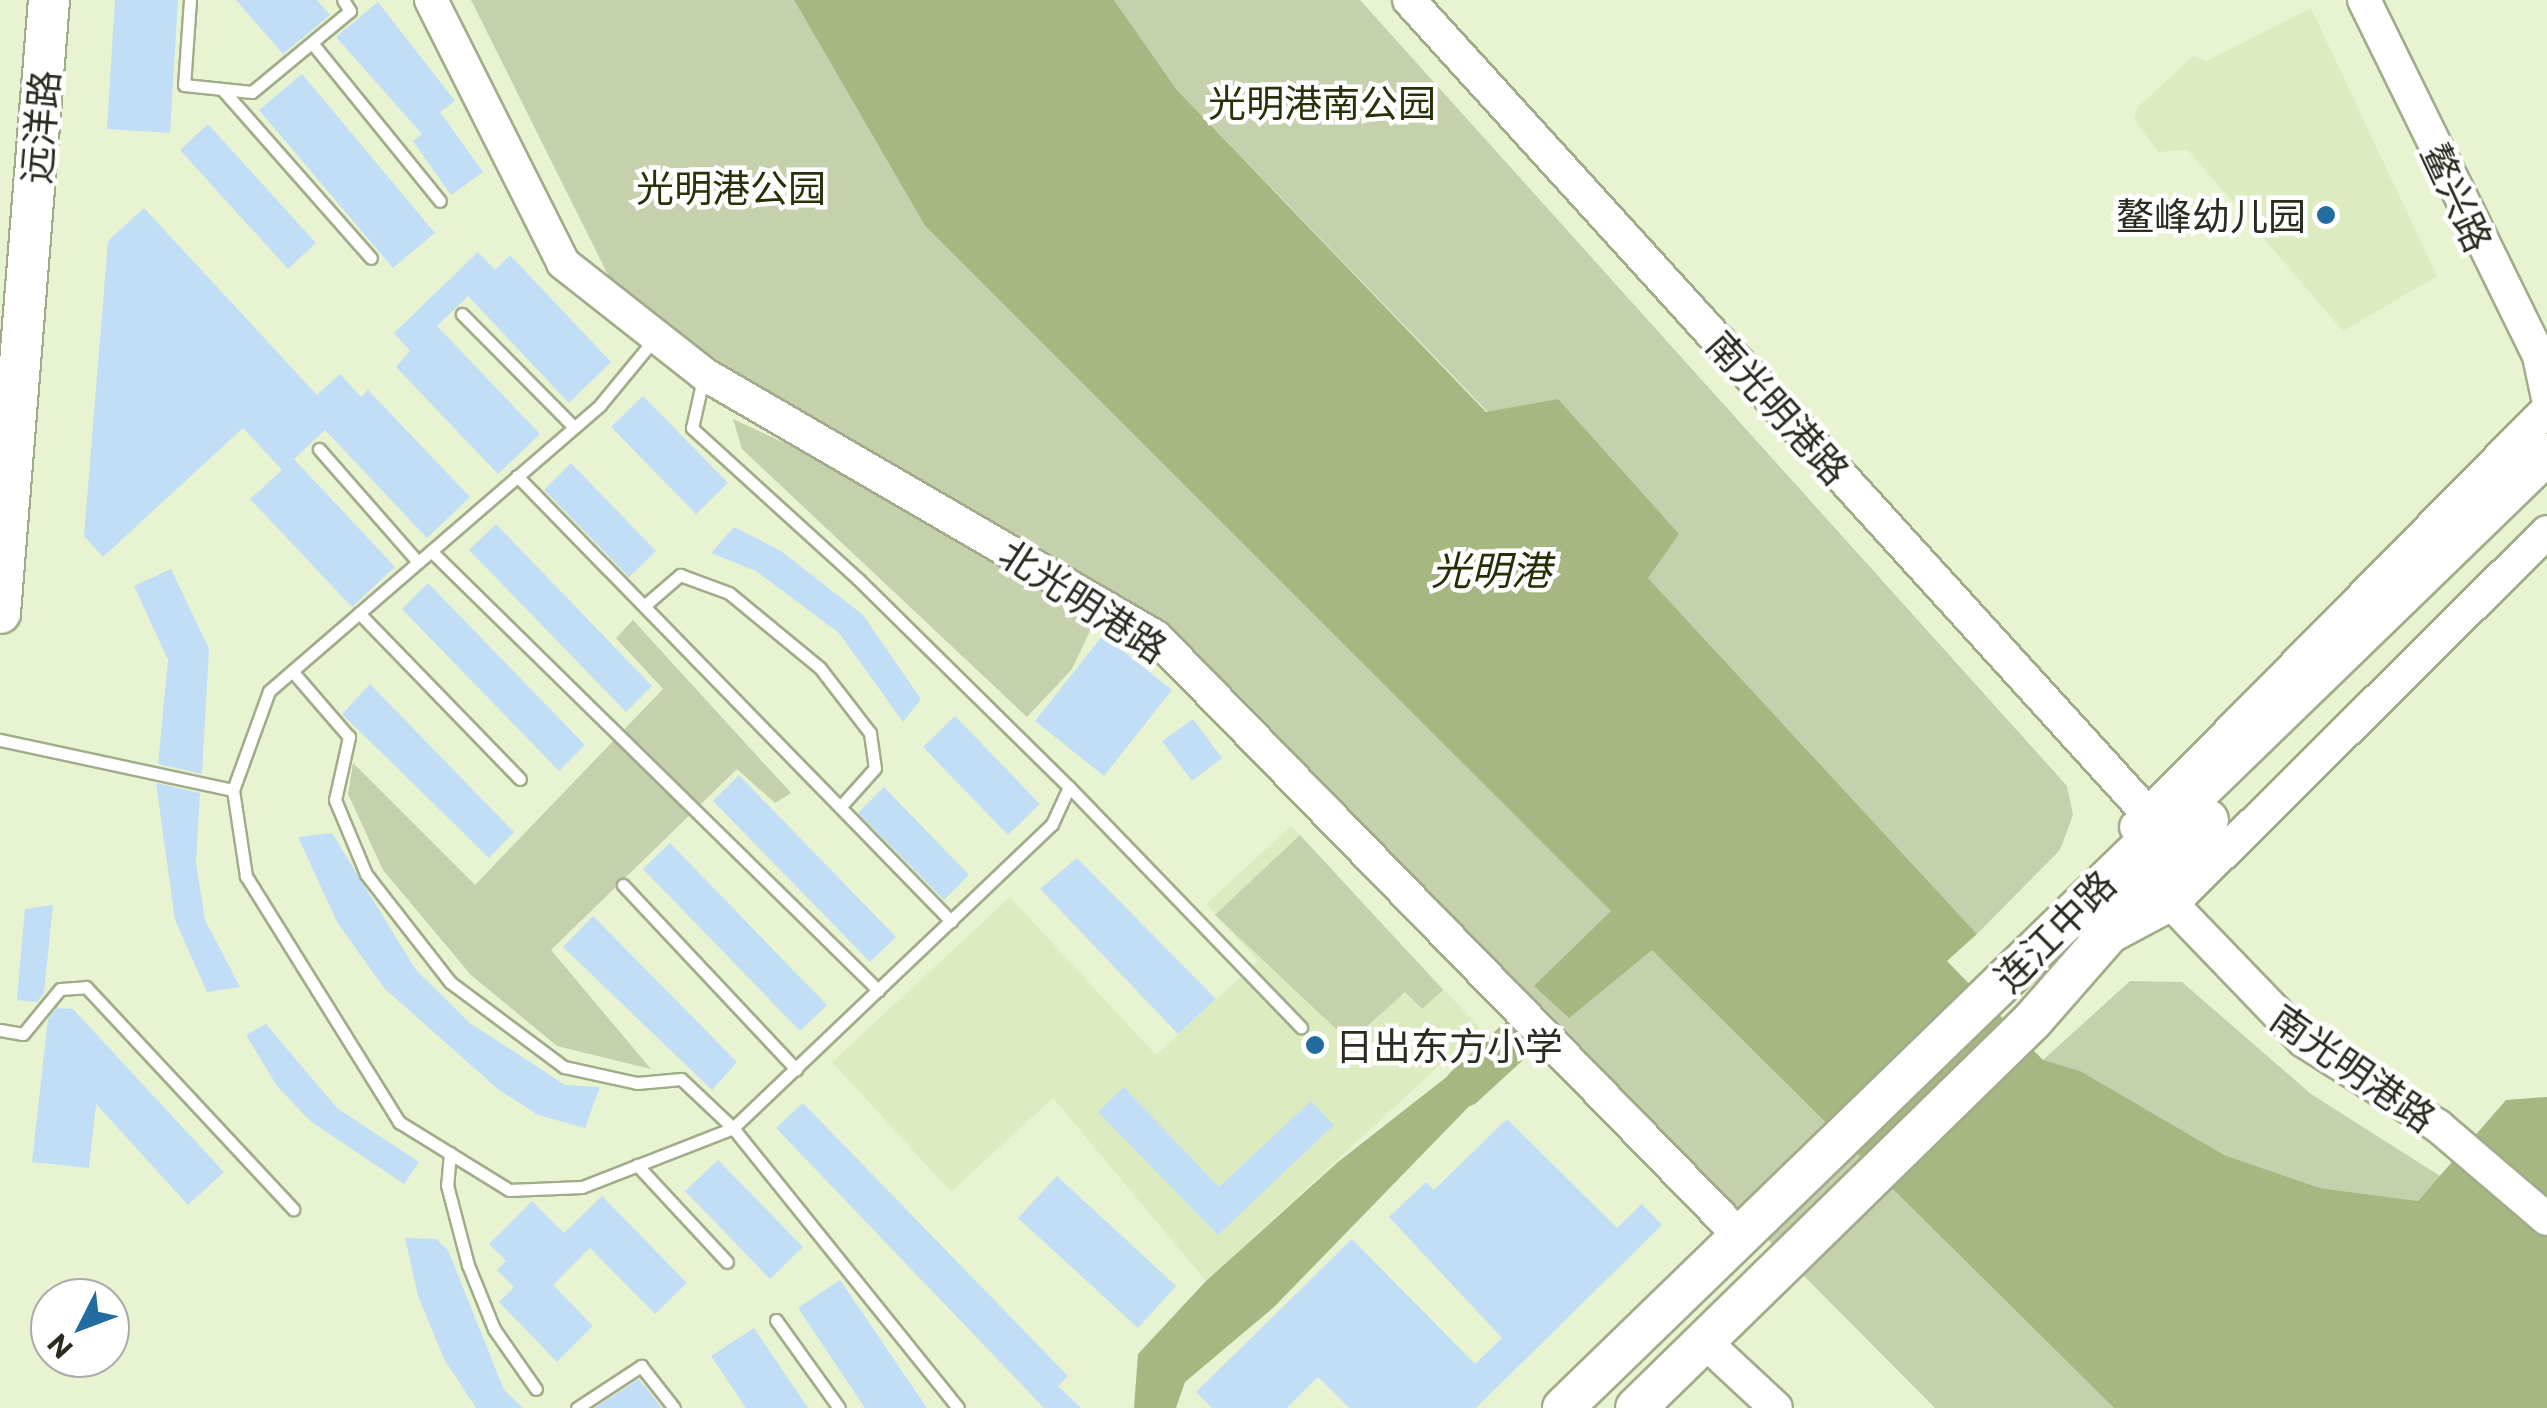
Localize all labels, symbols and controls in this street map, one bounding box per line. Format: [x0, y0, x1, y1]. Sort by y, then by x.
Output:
street label: 远洋路 [11, 68, 67, 186]
park label: 光明港南公园 [1208, 79, 1436, 125]
street label: 鳌兴路 [2413, 136, 2503, 258]
park label: 光明港公园 [636, 164, 826, 210]
place label: 鳌峰幼儿园 [2116, 192, 2306, 238]
marker: 鳌峰幼儿园 [2315, 204, 2337, 226]
street label: 南光明港路 [1698, 321, 1860, 493]
street label: 北光明港路 [992, 529, 1176, 671]
water label: 光明港 [1431, 545, 1551, 593]
street label: 连江中路 [1984, 860, 2124, 1000]
street label: 南光明港路 [2263, 994, 2445, 1140]
place label: 日出东方小学 [1335, 1022, 1563, 1068]
marker: 日出东方小学 [1304, 1034, 1326, 1056]
north arrow [30, 1278, 130, 1378]
text: N [40, 1328, 79, 1366]

